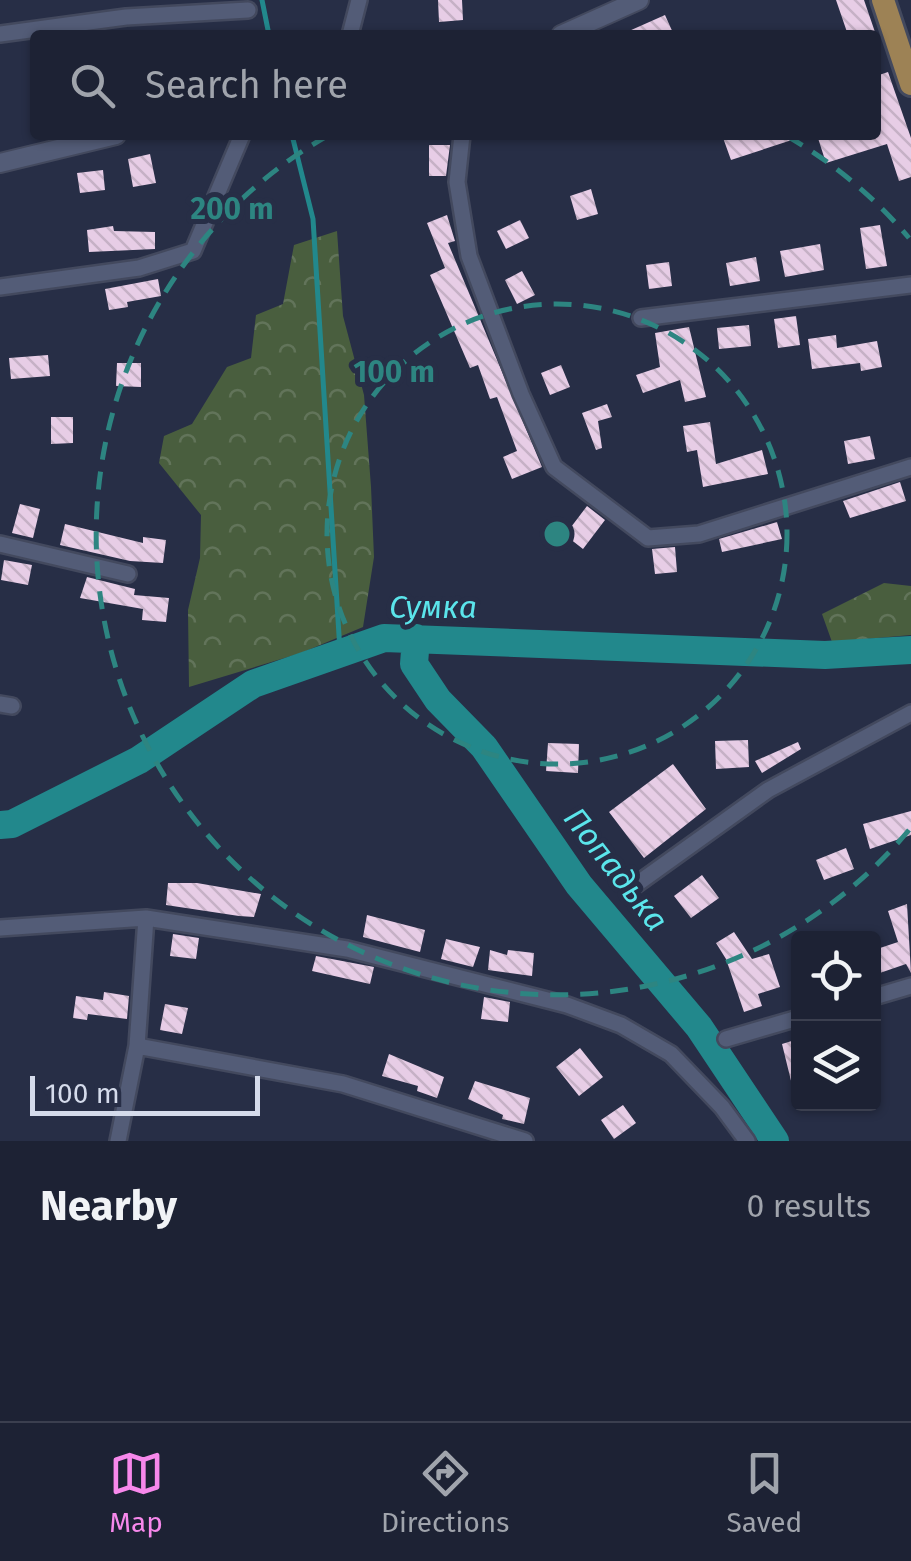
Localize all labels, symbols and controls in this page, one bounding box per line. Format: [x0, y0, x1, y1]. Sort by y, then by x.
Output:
search box [30, 30, 881, 140]
icon: search [65, 58, 120, 113]
text: Search here [145, 62, 348, 108]
text: 200 m [190, 191, 274, 227]
text: 100 m [353, 354, 435, 390]
centre of rings [539, 516, 575, 552]
water label: Сумка [389, 588, 477, 626]
water label: Попадька [556, 800, 676, 938]
map controls [791, 931, 881, 1111]
button: locate [791, 931, 881, 1021]
button: layers [791, 1021, 881, 1111]
scale bar [30, 1071, 260, 1116]
text: 100 m [45, 1077, 120, 1110]
text: Nearby [40, 1181, 177, 1231]
text: 0 results [746, 1187, 871, 1225]
tab: Map [109, 1446, 164, 1539]
tab: Directions [381, 1446, 509, 1539]
tab: Saved [727, 1446, 802, 1539]

